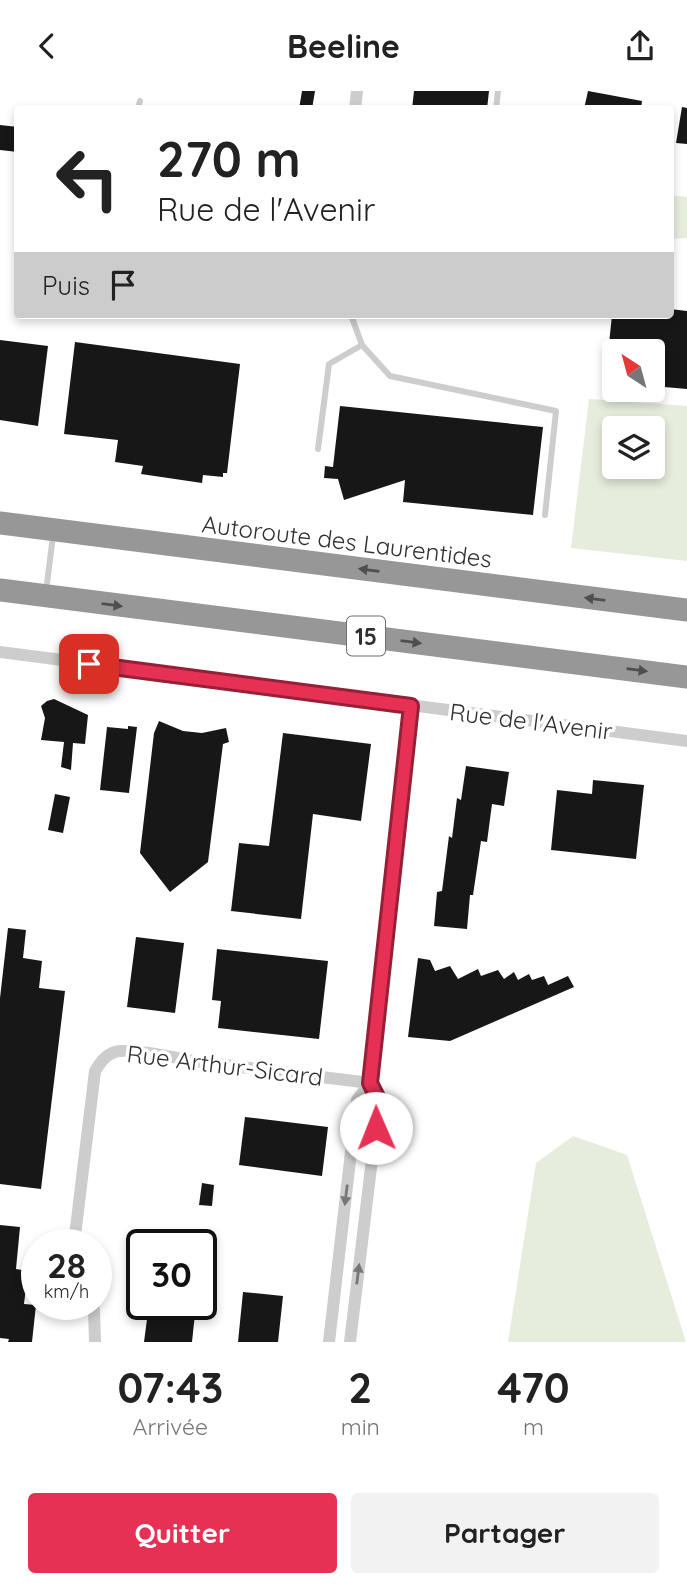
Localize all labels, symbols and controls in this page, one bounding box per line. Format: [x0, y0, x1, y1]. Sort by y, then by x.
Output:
text: Beeline [287, 26, 400, 66]
icon: back [28, 27, 66, 65]
icon: share [621, 27, 659, 65]
text: 270 m [157, 128, 301, 189]
icon: left [42, 133, 133, 224]
text: Rue de l'Avenir [157, 189, 375, 229]
icon: arrive [104, 266, 142, 304]
text: Puis [42, 269, 90, 302]
north arrow [602, 339, 665, 403]
map controls [602, 339, 665, 479]
button: layers [602, 416, 665, 479]
street label: Autoroute des Laurentides [200, 508, 494, 574]
one-way arrow [358, 564, 380, 575]
one-way arrow [584, 593, 606, 604]
one-way arrow [102, 599, 124, 610]
road number: 15 [347, 617, 385, 656]
pin [59, 634, 119, 694]
one-way arrow [400, 636, 422, 647]
icon: arrive [70, 645, 108, 683]
one-way arrow [626, 665, 648, 676]
street label: Rue de l'Avenir [448, 696, 614, 746]
street label: Rue Arthur-Sicard [125, 1038, 325, 1092]
position arrow [339, 1091, 413, 1165]
one-way arrow [340, 1184, 351, 1206]
speed limit sign: 30 [126, 1229, 217, 1320]
text: 28 [47, 1243, 86, 1287]
one-way arrow [353, 1263, 364, 1285]
text: km/h [44, 1280, 89, 1303]
text: 07:43 [117, 1361, 223, 1414]
text: 2 [348, 1361, 372, 1414]
text: 470 [497, 1361, 570, 1414]
text: Arrivée [133, 1412, 208, 1441]
text: min [341, 1412, 380, 1441]
text: m [523, 1412, 544, 1441]
button: Quitter [28, 1493, 337, 1573]
button: Partager [351, 1493, 659, 1573]

